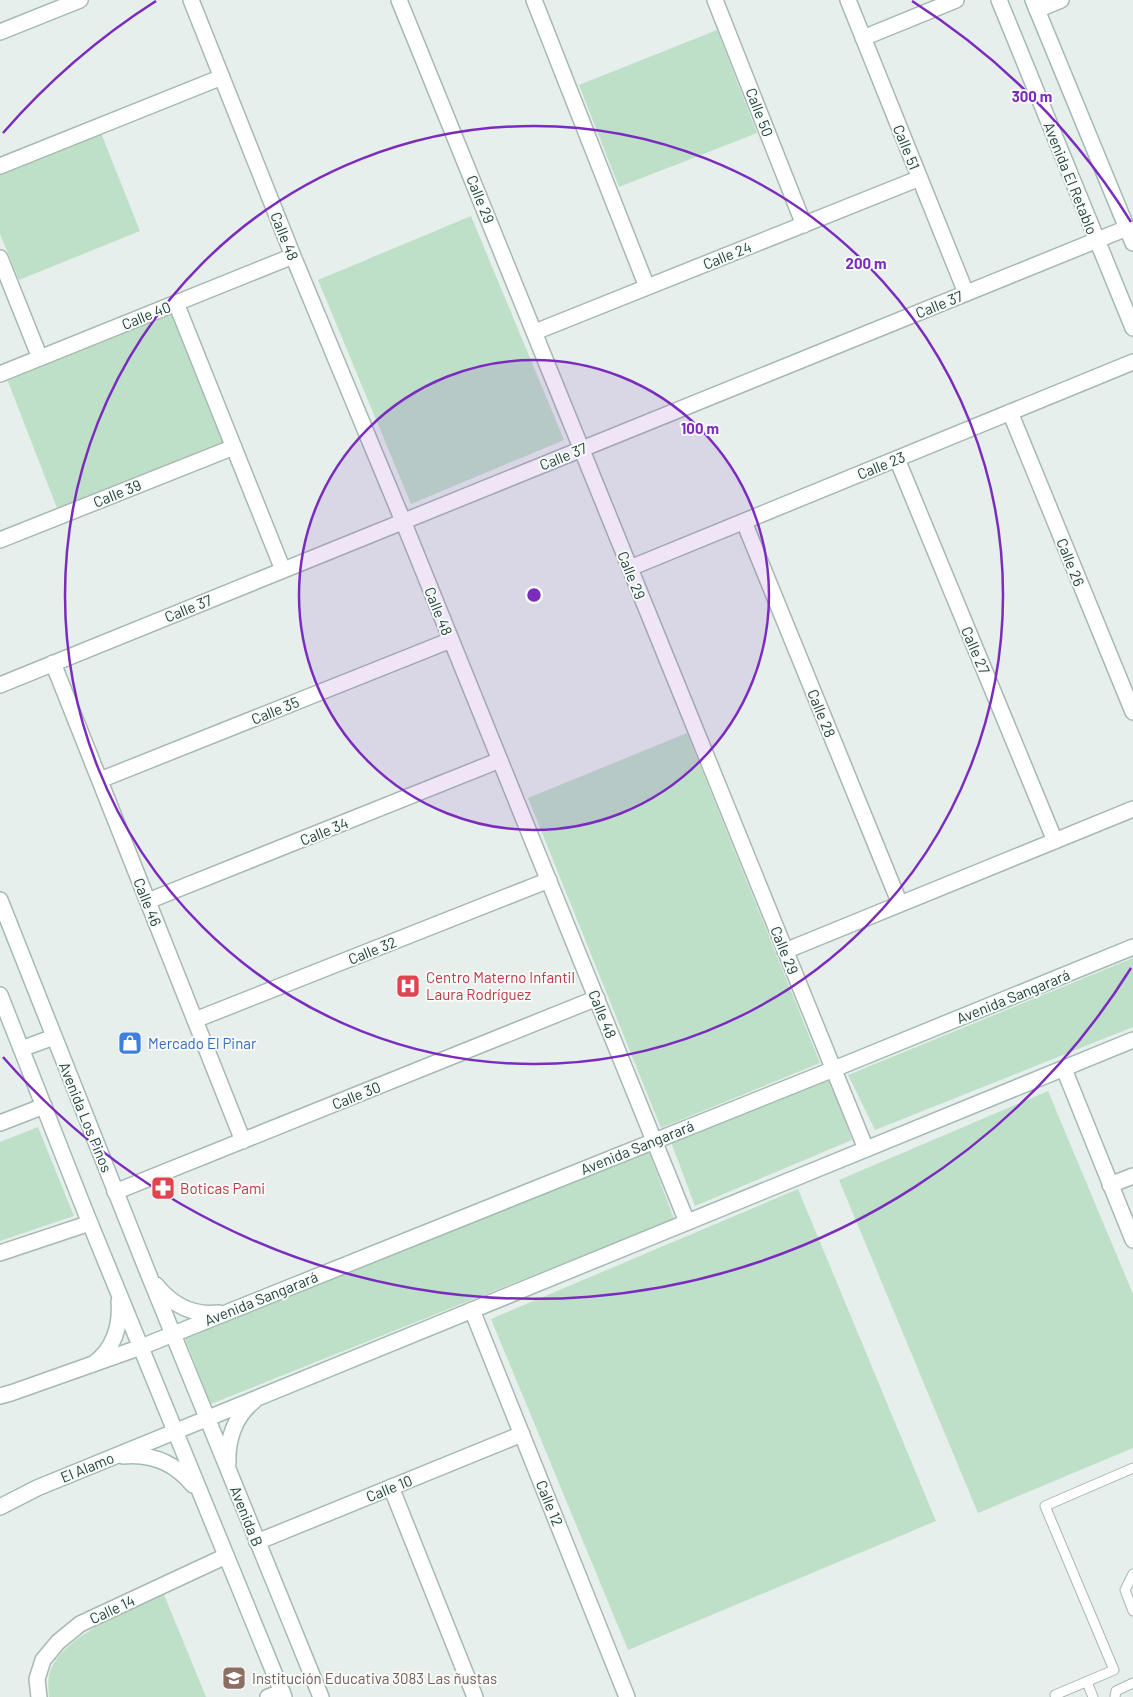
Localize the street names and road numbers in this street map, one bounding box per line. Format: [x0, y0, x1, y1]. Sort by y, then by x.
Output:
street label: Calle 50 [743, 85, 777, 139]
street label: Avenida El Retablo [1040, 119, 1102, 237]
street label: Calle 51 [890, 122, 924, 172]
street label: Calle 29 [463, 172, 499, 226]
street label: Calle 48 [267, 209, 303, 263]
street label: Calle 24 [700, 237, 754, 273]
street label: Calle 37 [913, 286, 965, 322]
street label: Calle 40 [119, 297, 173, 333]
street label: Calle 37 [537, 438, 589, 474]
street label: Calle 23 [854, 447, 908, 483]
street label: Calle 39 [90, 475, 144, 511]
street label: Calle 26 [1053, 535, 1089, 589]
street label: Calle 29 [614, 548, 650, 602]
street label: Calle 48 [421, 584, 457, 638]
street label: Calle 37 [162, 590, 214, 626]
street label: Calle 27 [958, 624, 994, 676]
street label: Calle 28 [804, 686, 840, 740]
street label: Calle 35 [248, 692, 302, 728]
street label: Calle 34 [297, 813, 351, 849]
street label: Calle 46 [130, 875, 166, 929]
street label: Calle 29 [767, 923, 803, 977]
street label: Calle 32 [345, 932, 399, 968]
street label: Avenida Sangarará [954, 965, 1072, 1027]
street label: Calle 48 [585, 987, 621, 1041]
street label: Avenida Los Pinos [56, 1059, 116, 1175]
street label: Calle 30 [329, 1077, 383, 1113]
street label: Avenida Sangarará [578, 1116, 696, 1178]
street label: Avenida Sangarará [202, 1267, 320, 1329]
street label: El Alamo [58, 1448, 116, 1486]
street label: Calle 10 [363, 1471, 415, 1505]
street label: Calle 12 [533, 1477, 567, 1529]
street label: Avenida B [227, 1483, 267, 1549]
street label: Calle 14 [86, 1591, 138, 1627]

